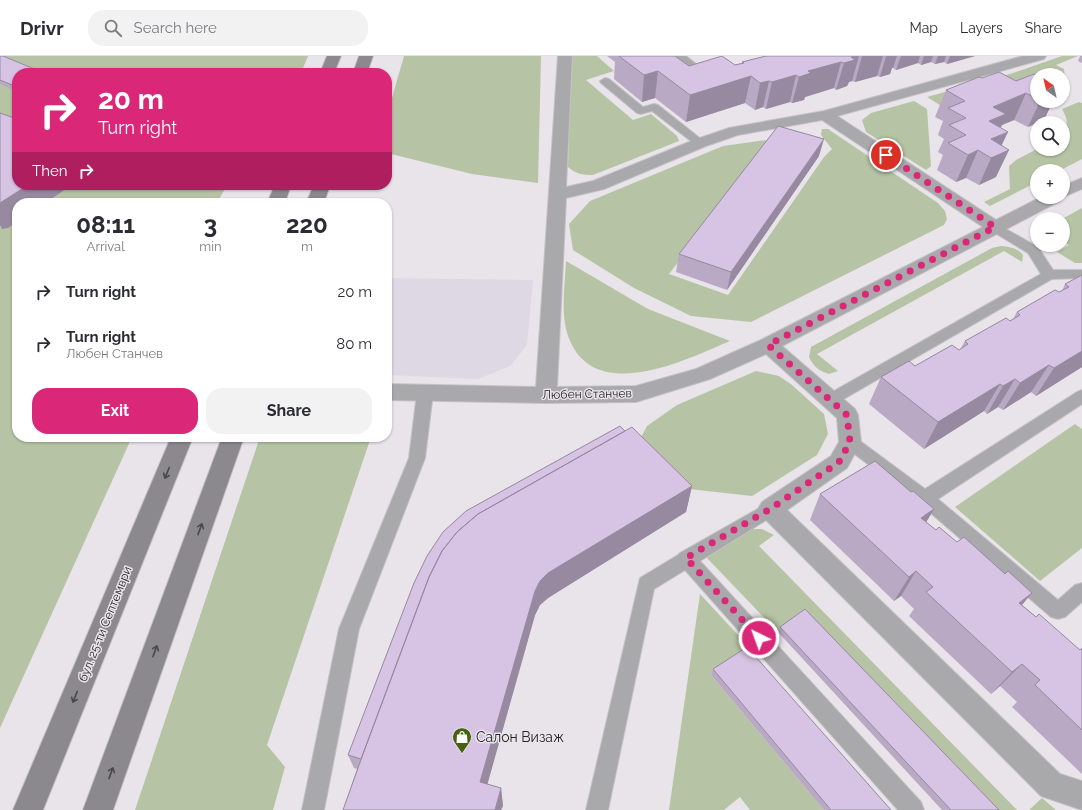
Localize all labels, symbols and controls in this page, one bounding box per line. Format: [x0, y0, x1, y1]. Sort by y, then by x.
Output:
search box [88, 10, 368, 46]
text: Drivr [20, 17, 64, 39]
icon: search [102, 17, 124, 39]
text: Search here [134, 19, 217, 37]
text: Map [910, 20, 938, 36]
text: Layers [960, 20, 1003, 36]
text: Share [1025, 20, 1062, 36]
north arrow [1030, 68, 1070, 108]
map controls [1030, 68, 1070, 252]
text: 20 m [98, 83, 164, 116]
icon: right [32, 84, 84, 136]
button: search [1030, 116, 1070, 156]
text: Turn right [98, 117, 177, 138]
pin [869, 138, 903, 172]
icon: arrive [875, 144, 897, 166]
icon: right [75, 160, 97, 182]
text: Then [32, 162, 67, 180]
button: + [1030, 164, 1070, 204]
text: 08:11 [76, 210, 135, 239]
text: 3 [204, 210, 217, 239]
text: 220 [286, 210, 328, 239]
button: − [1030, 212, 1070, 252]
text: Arrival [87, 239, 125, 254]
text: min [199, 239, 222, 254]
text: m [301, 239, 313, 254]
icon: right [32, 281, 54, 303]
text: Turn right [66, 283, 136, 301]
text: 20 m [337, 283, 372, 301]
text: Turn right [66, 328, 136, 346]
icon: right [32, 333, 54, 355]
text: 80 m [336, 335, 372, 353]
text: Любен Станчев [66, 346, 163, 361]
street label: Любен Станчев [542, 386, 632, 402]
button: Exit [32, 388, 198, 434]
button: Share [206, 388, 372, 434]
one-way arrow [163, 467, 170, 479]
one-way arrow [196, 523, 204, 535]
street label: бул. 25-ти Септември [75, 564, 135, 684]
position arrow [738, 617, 780, 659]
one-way arrow [152, 645, 160, 657]
one-way arrow [71, 690, 78, 702]
shop icon: Салон Визаж [451, 726, 473, 754]
place label: Салон Визаж [476, 729, 564, 745]
one-way arrow [108, 767, 115, 780]

